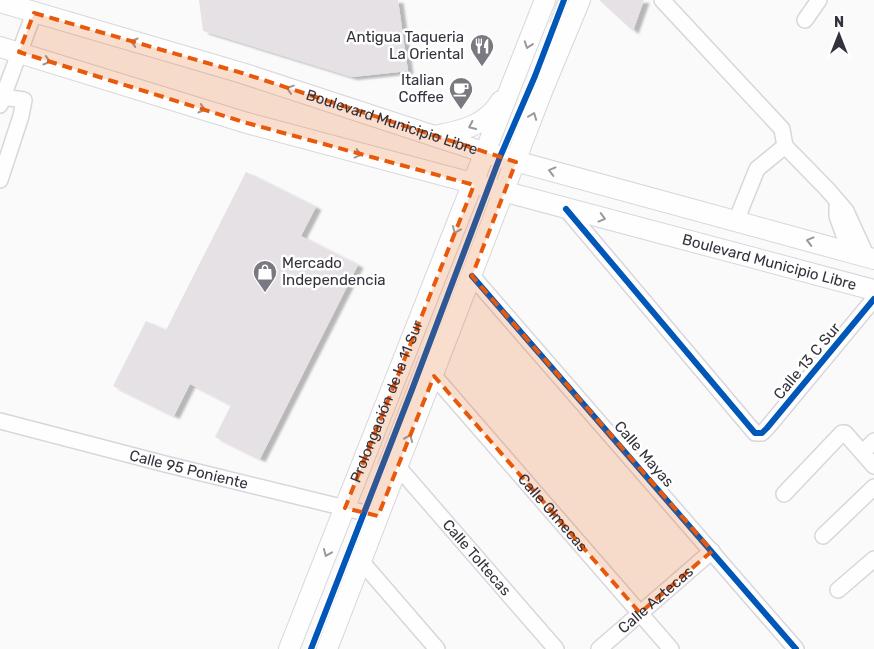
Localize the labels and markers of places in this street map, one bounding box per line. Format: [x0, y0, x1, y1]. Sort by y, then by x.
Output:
place label: Antigua Taqueria La Oriental [346, 28, 464, 63]
restaurant icon: Antigua Taqueria La Oriental [469, 33, 495, 67]
place label: Italian Coffee [398, 71, 444, 106]
cafe icon: Italian Coffee [448, 76, 474, 110]
place label: Mercado Independencia [282, 254, 386, 289]
shop icon: Mercado Independencia [252, 259, 278, 293]

